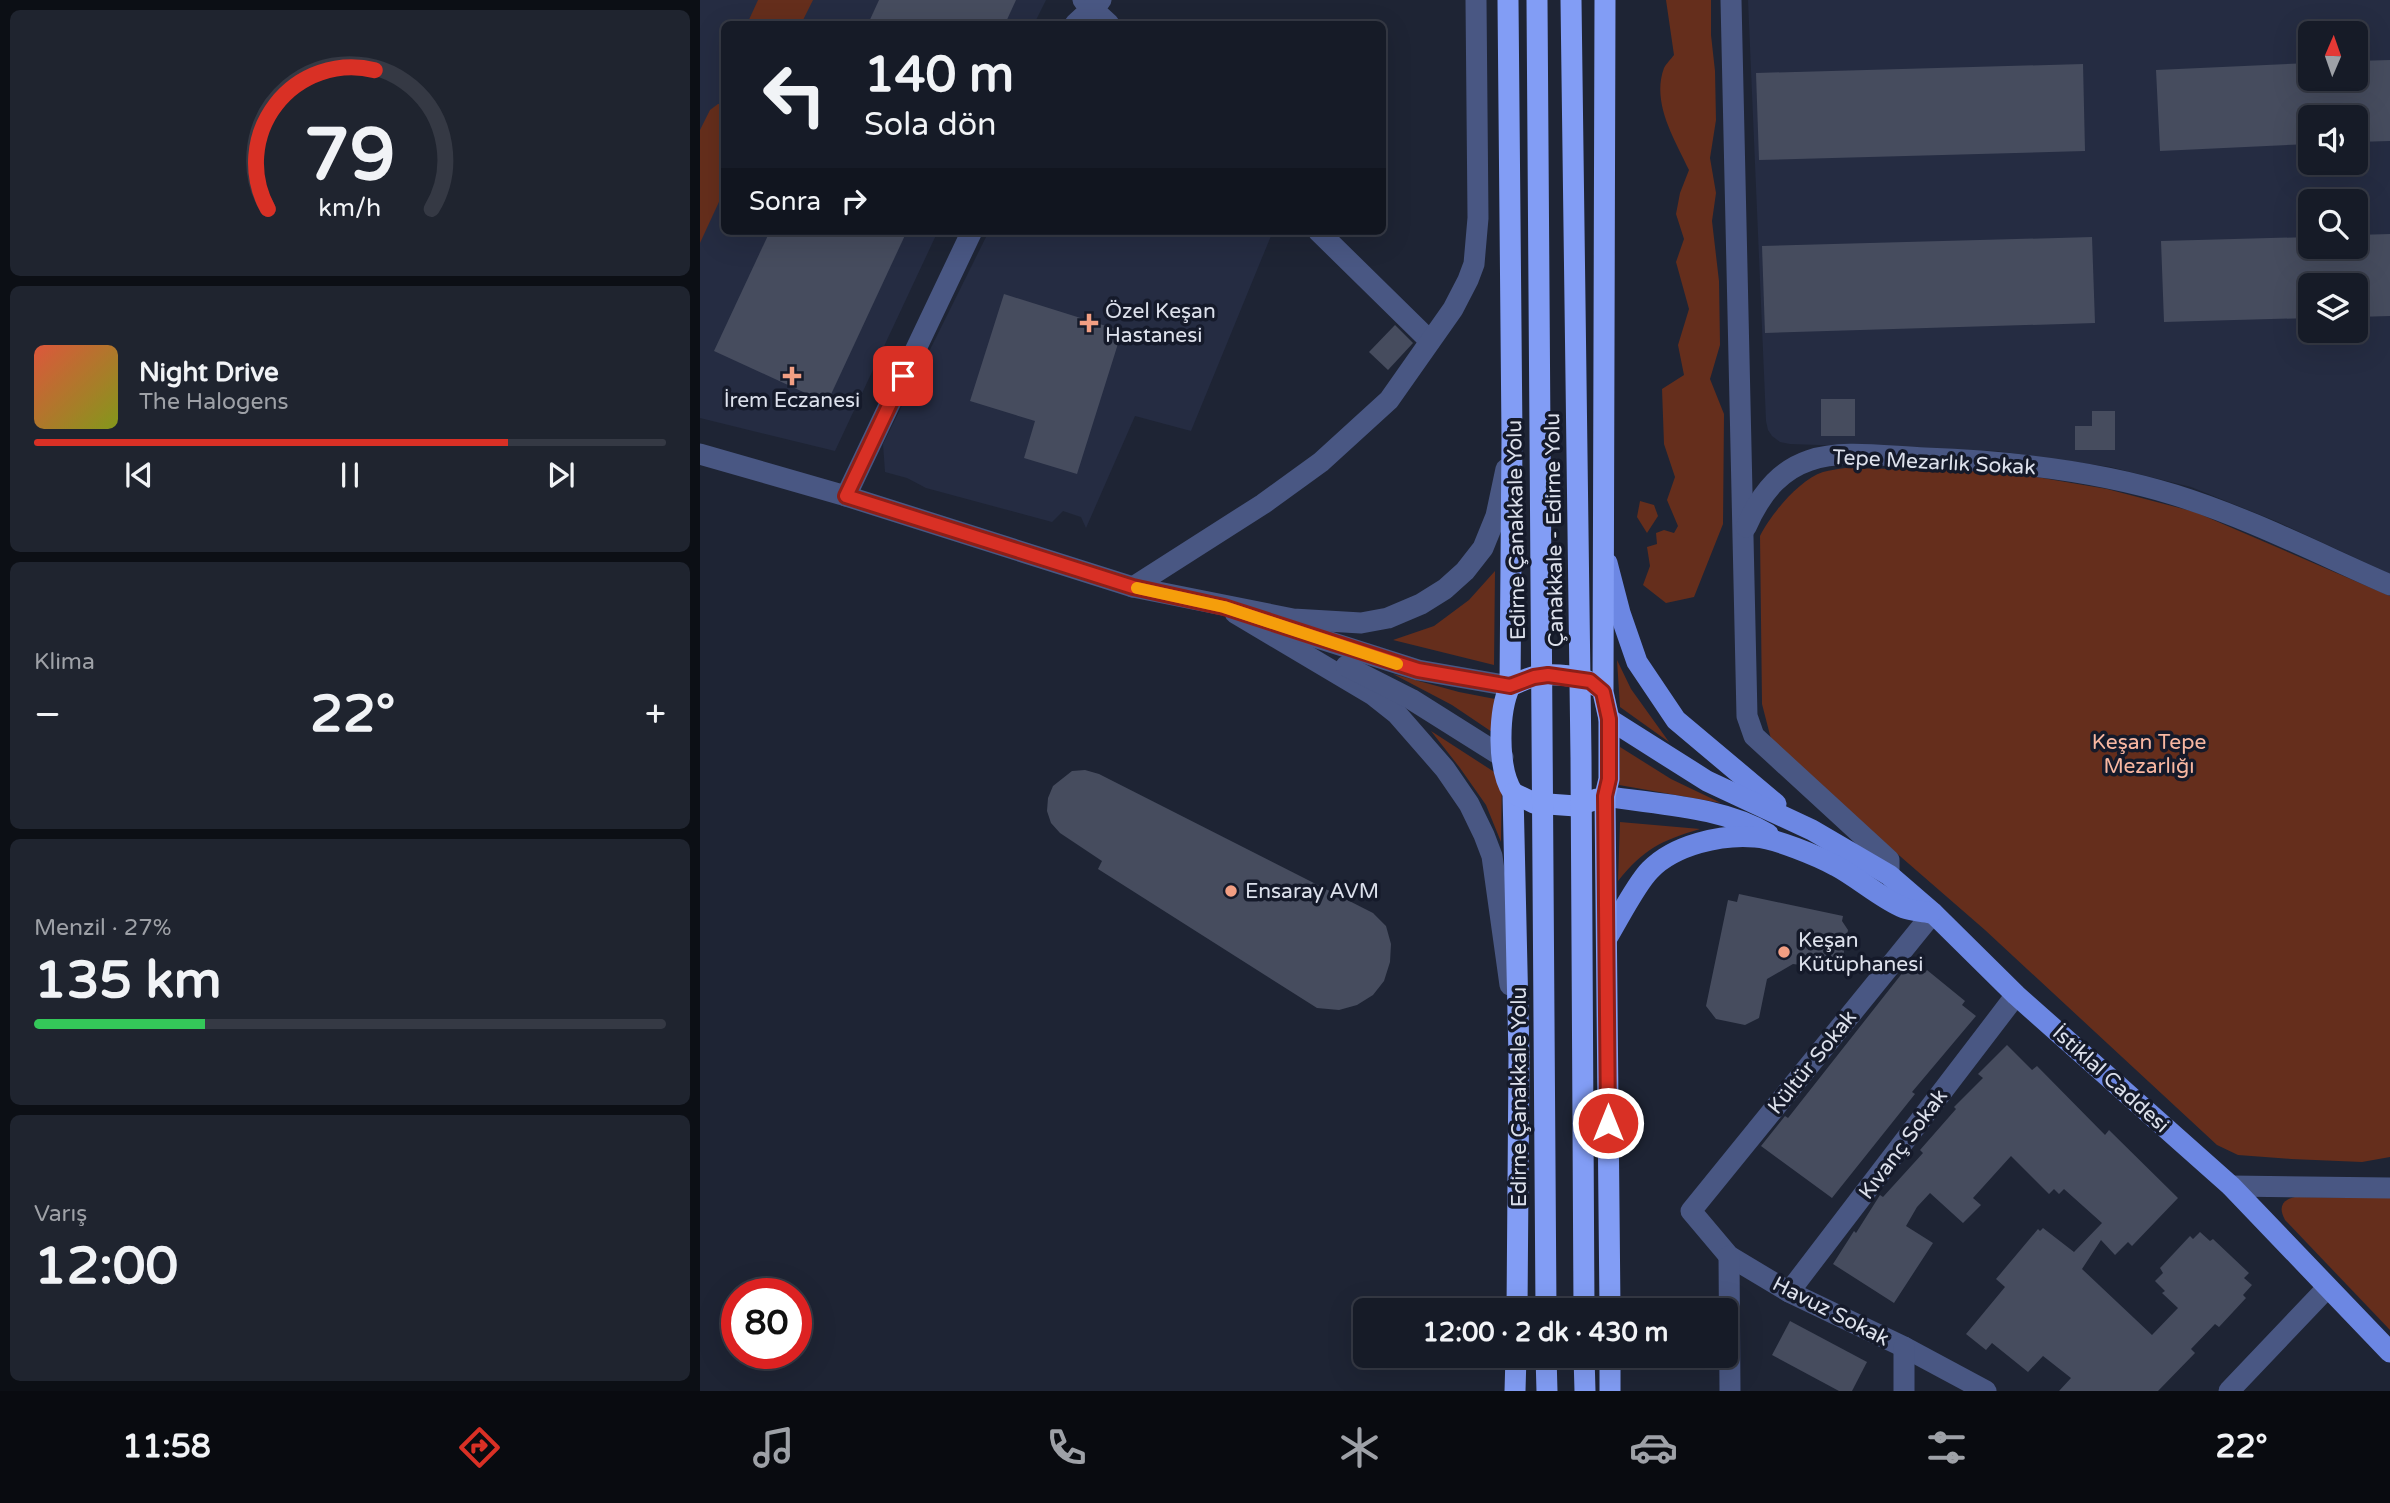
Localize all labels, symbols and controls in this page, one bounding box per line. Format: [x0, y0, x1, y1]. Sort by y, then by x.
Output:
north arrow [2298, 21, 2368, 91]
map controls [2298, 21, 2368, 343]
text: 140 m [864, 46, 1014, 105]
icon: left [749, 49, 840, 140]
button: sound [2298, 105, 2368, 175]
text: Sola dön [864, 106, 997, 144]
text: 79 [304, 112, 396, 200]
icon: right [835, 182, 873, 220]
text: Sonra [749, 186, 821, 217]
button: search [2298, 189, 2368, 259]
text: km/h [319, 193, 381, 223]
button: layers [2298, 273, 2368, 343]
place label: Özel Keşan Hastanesi [1105, 299, 1216, 348]
marker: Özel Keşan Hastanesi [1079, 313, 1099, 333]
pin [873, 346, 933, 406]
text: Night Drive [139, 357, 279, 388]
icon: arrive [884, 357, 922, 395]
marker: İrem Eczanesi [784, 368, 800, 384]
text: The Halogens [139, 388, 288, 416]
place label: İrem Eczanesi [724, 388, 860, 413]
street label: Çanakkale - Edirne Yolu [1540, 413, 1569, 647]
street label: Edirne Çanakkale Yolu [1502, 420, 1531, 640]
street label: Tepe Mezarlık Sokak [1832, 445, 2036, 480]
icon: previous [120, 456, 158, 494]
icon: pause [331, 456, 369, 494]
icon: next [542, 456, 580, 494]
text: Klima [34, 648, 95, 676]
text: 22° [310, 683, 395, 746]
text: − [34, 692, 61, 738]
text: + [645, 692, 666, 738]
park label: Keşan Tepe Mezarlığı [2092, 730, 2206, 779]
place label: Ensaray AVM [1245, 879, 1379, 904]
marker: Ensaray AVM [1223, 883, 1239, 899]
text: Menzil · 27% [34, 914, 171, 942]
place label: Keşan Kütüphanesi [1798, 928, 1924, 977]
marker: Keşan Kütüphanesi [1776, 944, 1792, 960]
text: 135 km [34, 949, 222, 1012]
street label: Edirne Çanakkale Yolu [1507, 987, 1532, 1207]
street label: Kültür Sokak [1763, 1005, 1862, 1119]
street label: İstiklal Caddesi [2047, 1020, 2174, 1138]
street label: Kıvanç Sokak [1854, 1084, 1953, 1204]
position arrow [1571, 1086, 1645, 1160]
text: Varış [34, 1200, 87, 1228]
text: 12:00 [34, 1235, 178, 1298]
street label: Havuz Sokak [1768, 1271, 1893, 1352]
speed limit sign: 80 [721, 1278, 812, 1369]
text: 12:00 · 2 dk · 430 m [1423, 1317, 1668, 1348]
icon: directions [455, 1423, 504, 1472]
icon: music [749, 1423, 798, 1472]
icon: phone [1042, 1423, 1091, 1472]
icon: climate [1335, 1423, 1384, 1472]
icon: car [1629, 1423, 1678, 1472]
icon: filters [1922, 1423, 1971, 1472]
text: 11:58 [122, 1428, 211, 1466]
text: 22° [2215, 1428, 2268, 1466]

